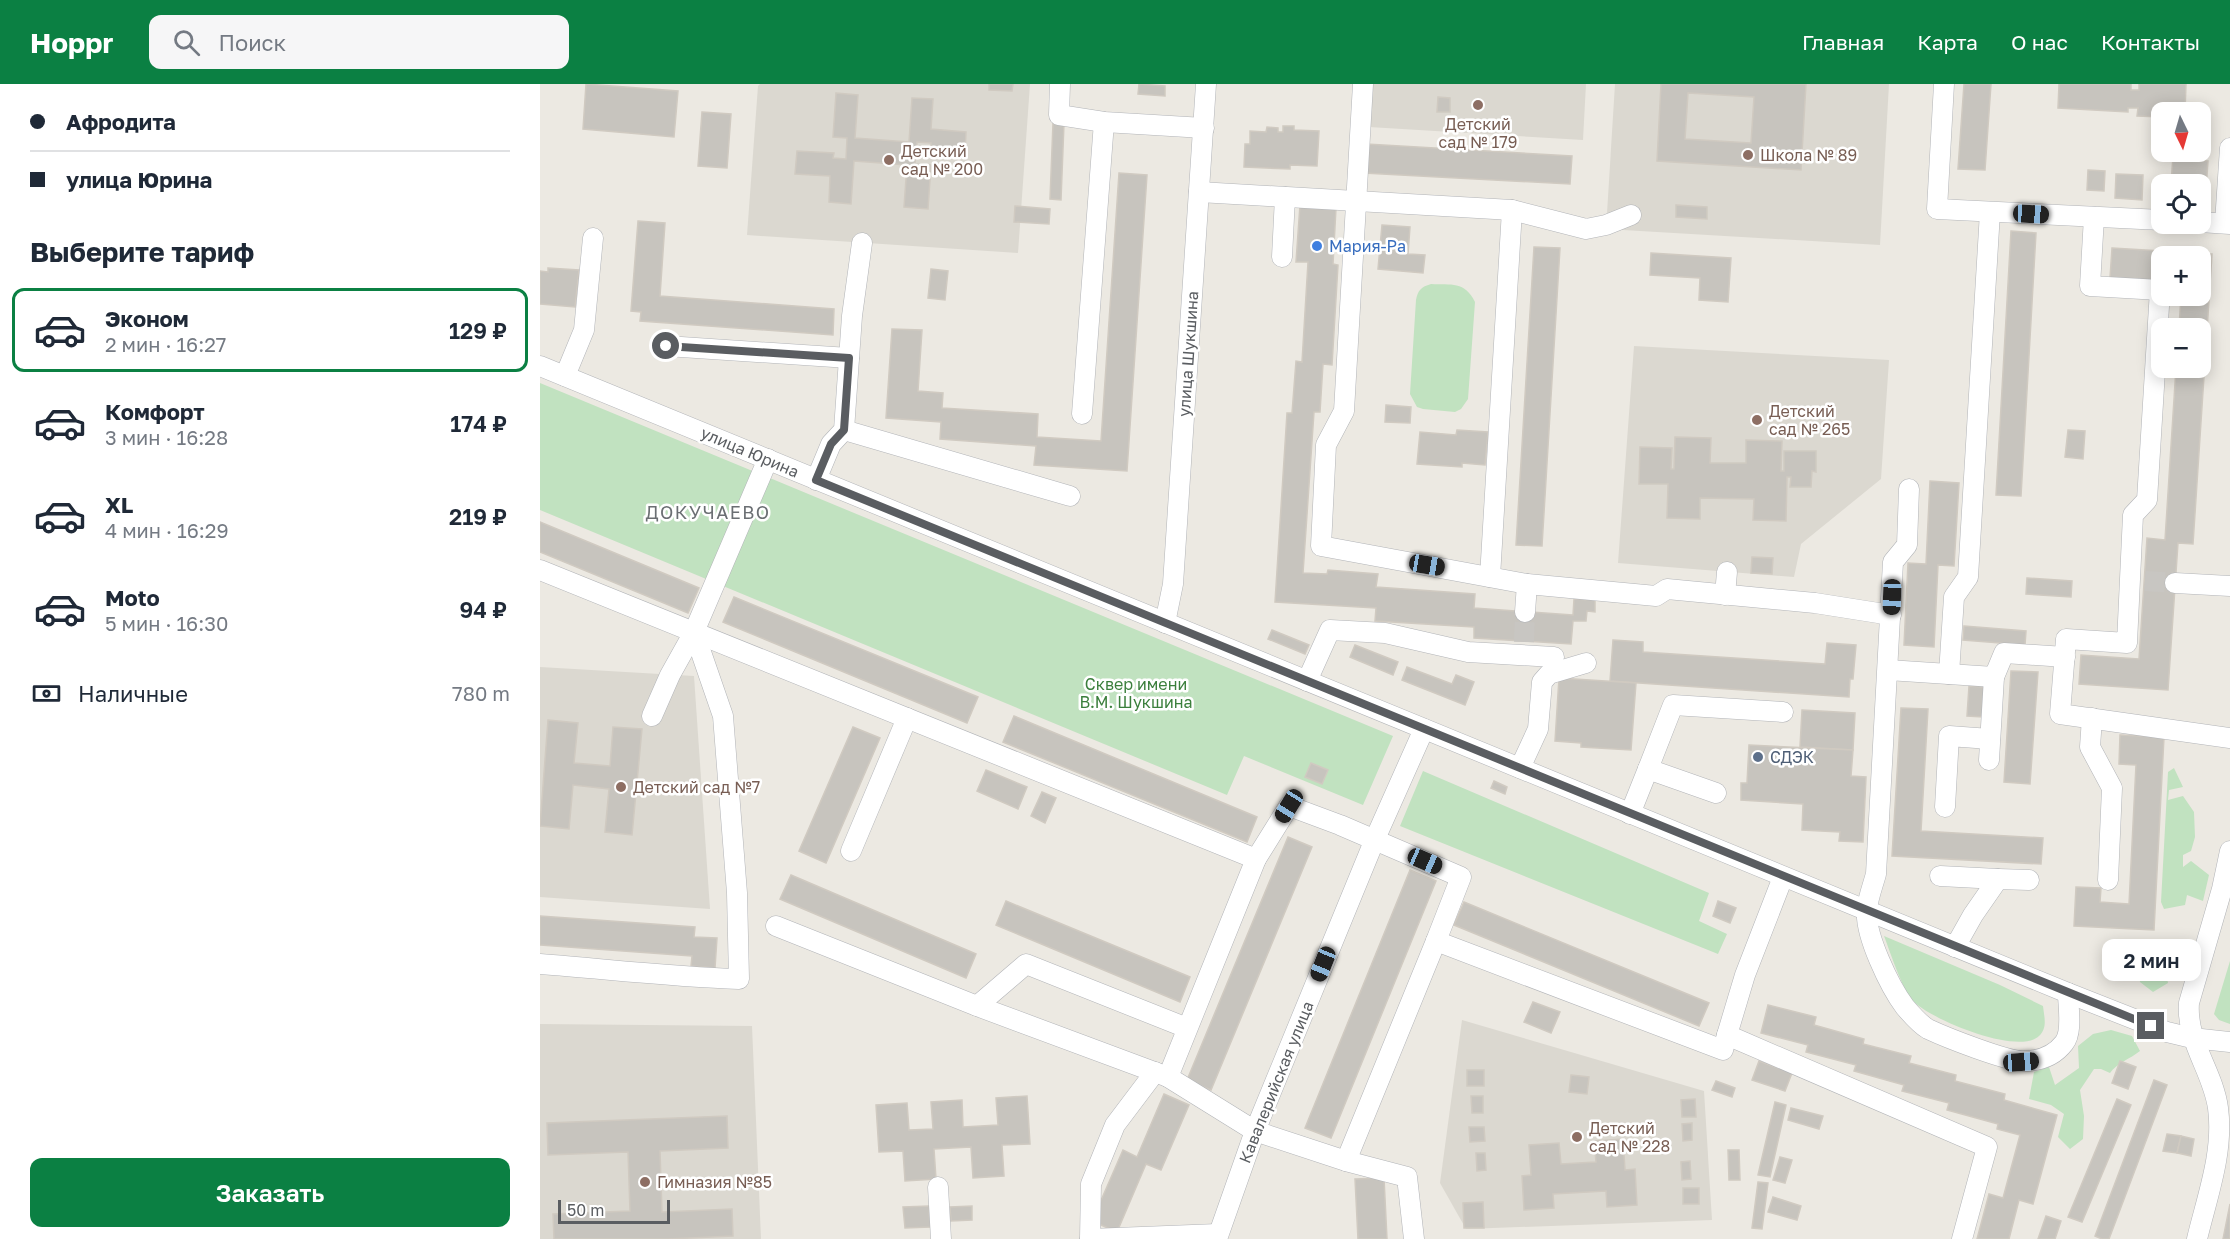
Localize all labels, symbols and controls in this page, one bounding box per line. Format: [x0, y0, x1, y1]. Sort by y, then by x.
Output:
search box [149, 15, 569, 69]
text: Hoppr [30, 26, 113, 59]
icon: search [170, 26, 203, 59]
text: Поиск [218, 29, 286, 56]
text: Главная [1802, 29, 1884, 55]
text: Карта [1917, 29, 1978, 55]
text: О нас [2011, 29, 2068, 55]
text: Контакты [2101, 29, 2200, 55]
marker: Детский сад № 179 [1471, 98, 1485, 112]
north arrow [2151, 102, 2211, 162]
map controls [2151, 102, 2211, 378]
text: Афродита [66, 108, 176, 135]
place label: Детский сад № 179 [1439, 114, 1517, 152]
place label: Детский сад № 200 [901, 141, 983, 179]
place label: Школа № 89 [1760, 145, 1857, 165]
marker: Школа № 89 [1741, 148, 1755, 162]
marker: Детский сад № 200 [882, 153, 896, 167]
text: улица Юрина [66, 166, 212, 193]
button: locate [2151, 174, 2211, 234]
car [2013, 204, 2049, 224]
text: Выберите тариф [30, 236, 254, 268]
place label: Мария-Ра [1329, 236, 1406, 256]
marker: Мария-Ра [1310, 239, 1324, 253]
button: + [2151, 246, 2211, 306]
street label: улица Шукшина [1174, 290, 1202, 418]
icon: car [33, 303, 87, 357]
text: Эконом [105, 305, 189, 332]
text: 129 ₽ [449, 317, 507, 344]
button: − [2151, 318, 2211, 378]
text: 2 мин · 16:27 [105, 332, 226, 356]
route start [652, 332, 679, 359]
icon: car [33, 396, 87, 450]
text: Комфорт [105, 398, 205, 425]
place label: Детский сад № 265 [1769, 401, 1850, 439]
text: 174 ₽ [450, 410, 507, 437]
marker: Детский сад № 265 [1750, 413, 1764, 427]
street label: улица Юрина [698, 422, 802, 482]
text: 3 мин · 16:28 [105, 425, 228, 449]
icon: car [33, 489, 87, 543]
text: XL [105, 491, 133, 518]
district label: ДОКУЧАЕВО [646, 501, 770, 523]
text: 219 ₽ [449, 503, 507, 530]
text: 4 мин · 16:29 [105, 518, 229, 542]
car [1408, 553, 1446, 577]
car [1882, 579, 1902, 615]
icon: car [33, 582, 87, 636]
text: Moto [105, 584, 160, 611]
text: 94 ₽ [459, 596, 507, 623]
text: 5 мин · 16:30 [105, 611, 228, 635]
park label: Сквер имени В.М. Шукшина [1079, 674, 1193, 712]
icon: cash [30, 677, 63, 710]
text: Наличные [78, 680, 188, 707]
text: 780 m [452, 681, 510, 705]
place label: СДЭК [1770, 747, 1814, 767]
marker: СДЭК [1751, 750, 1765, 764]
place label: Детский сад №7 [633, 777, 760, 797]
marker: Детский сад №7 [614, 780, 628, 794]
car [1272, 786, 1306, 826]
car [1405, 845, 1445, 877]
callout: 2 мин [2102, 939, 2200, 981]
car [1308, 944, 1338, 984]
text: 2 мин [2124, 948, 2179, 972]
street label: Кавалерийская улица [1234, 998, 1318, 1166]
route end [2137, 1012, 2164, 1039]
car [2002, 1052, 2040, 1072]
place label: Детский сад № 228 [1589, 1118, 1670, 1156]
marker: Детский сад № 228 [1570, 1130, 1584, 1144]
button: Заказать [30, 1158, 510, 1227]
place label: Гимназия №85 [657, 1172, 772, 1192]
marker: Гимназия №85 [638, 1175, 652, 1189]
scale bar [558, 1197, 670, 1224]
text: 50 m [567, 1200, 604, 1220]

